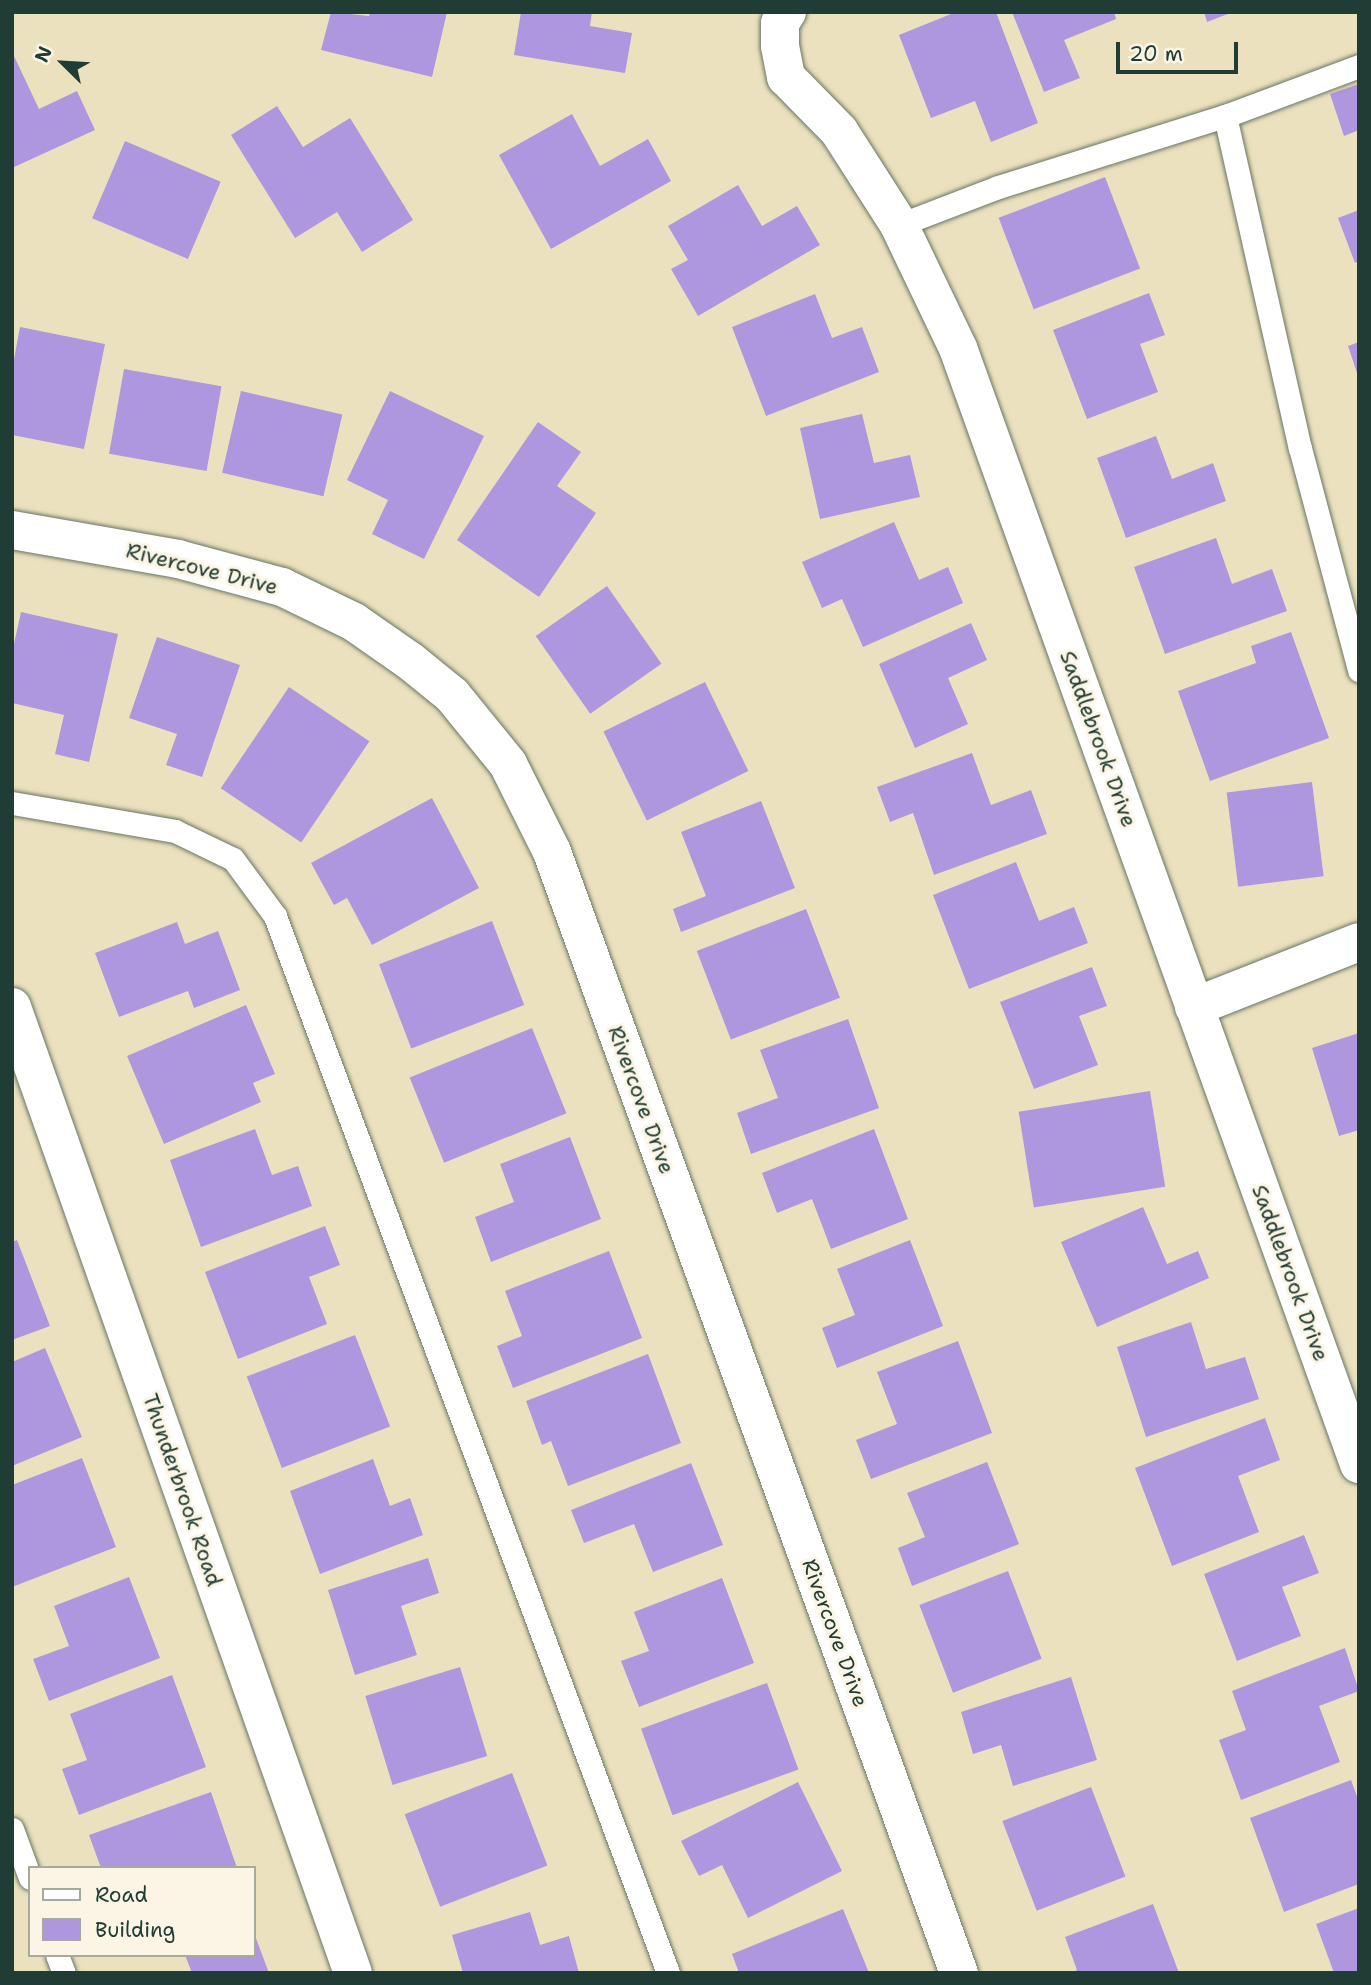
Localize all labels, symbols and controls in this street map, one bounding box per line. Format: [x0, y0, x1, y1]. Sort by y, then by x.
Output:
north arrow [28, 28, 98, 98]
scale bar [1119, 28, 1242, 72]
text: 20 m [1129, 40, 1183, 68]
text: N [29, 42, 58, 66]
street label: Rivercove Drive [124, 538, 280, 600]
street label: Saddlebrook Drive [1054, 647, 1142, 831]
street label: Rivercove Drive [603, 1023, 679, 1177]
street label: Saddlebrook Drive [1246, 1181, 1334, 1365]
street label: Thunderbrook Road [137, 1390, 227, 1590]
street label: Rivercove Drive [797, 1556, 873, 1710]
legend [28, 1866, 256, 1957]
text: Road [95, 1881, 148, 1909]
text: Building [95, 1916, 175, 1944]

